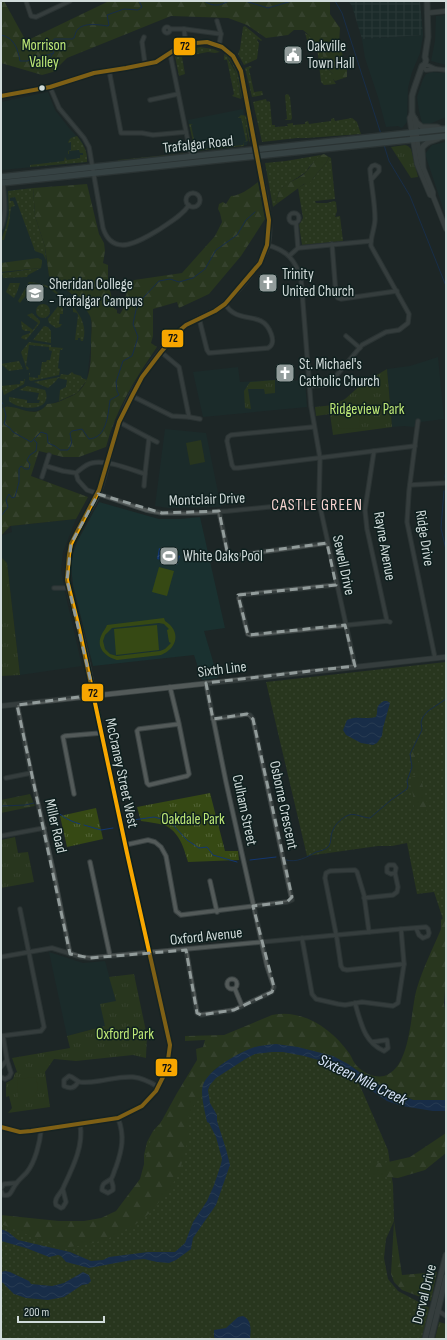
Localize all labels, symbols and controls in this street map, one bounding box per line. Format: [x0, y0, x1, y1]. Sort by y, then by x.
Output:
park label: Morrison Valley [22, 36, 66, 72]
line badge: 72 [173, 37, 196, 56]
place label: Oakville Town Hall [307, 37, 354, 73]
text: 72 [180, 40, 190, 53]
public building icon: Oakville Town Hall [282, 44, 304, 66]
unlabelled marker [37, 83, 47, 93]
street label: Trafalgar Road [162, 131, 234, 158]
place label: Trinity United Church [282, 265, 354, 301]
church icon: Trinity United Church [257, 272, 279, 294]
place label: Sheridan College - Trafalgar Campus [49, 275, 143, 311]
school or university icon: Sheridan College - Trafalgar Campus [24, 282, 46, 304]
line badge: 72 [161, 329, 184, 348]
text: 72 [168, 332, 178, 345]
place label: St. Michael's Catholic Church [299, 355, 380, 391]
church icon: St. Michael's Catholic Church [274, 362, 296, 384]
park label: Ridgeview Park [329, 400, 405, 419]
street label: Montclair Drive [169, 489, 246, 510]
district label: CASTLE GREEN [271, 496, 363, 515]
street label: Ridge Drive [411, 509, 438, 567]
street label: Rayne Avenue [369, 510, 400, 582]
street label: Sewell Drive [328, 533, 359, 597]
sports icon: White Oaks Pool [158, 545, 180, 567]
place label: White Oaks Pool [183, 547, 263, 566]
street label: Sixth Line [197, 657, 248, 682]
line badge: 72 [81, 683, 104, 702]
text: 72 [88, 687, 98, 700]
street label: McCraney Street West [101, 716, 143, 830]
street label: Osborne Crescent [265, 759, 302, 852]
street label: Culham Street [228, 773, 261, 848]
street label: Miller Road [40, 797, 71, 855]
park label: Oakdale Park [161, 810, 225, 829]
street label: Oxford Avenue [169, 923, 243, 950]
park label: Oxford Park [96, 1025, 154, 1044]
water label: Sixteen Mile Creek [315, 1051, 411, 1110]
line badge: 72 [155, 1058, 178, 1077]
text: 72 [162, 1062, 172, 1075]
street label: Dorval Drive [408, 1262, 441, 1326]
scale bar [18, 1298, 104, 1324]
text: 200 m [24, 1305, 50, 1320]

